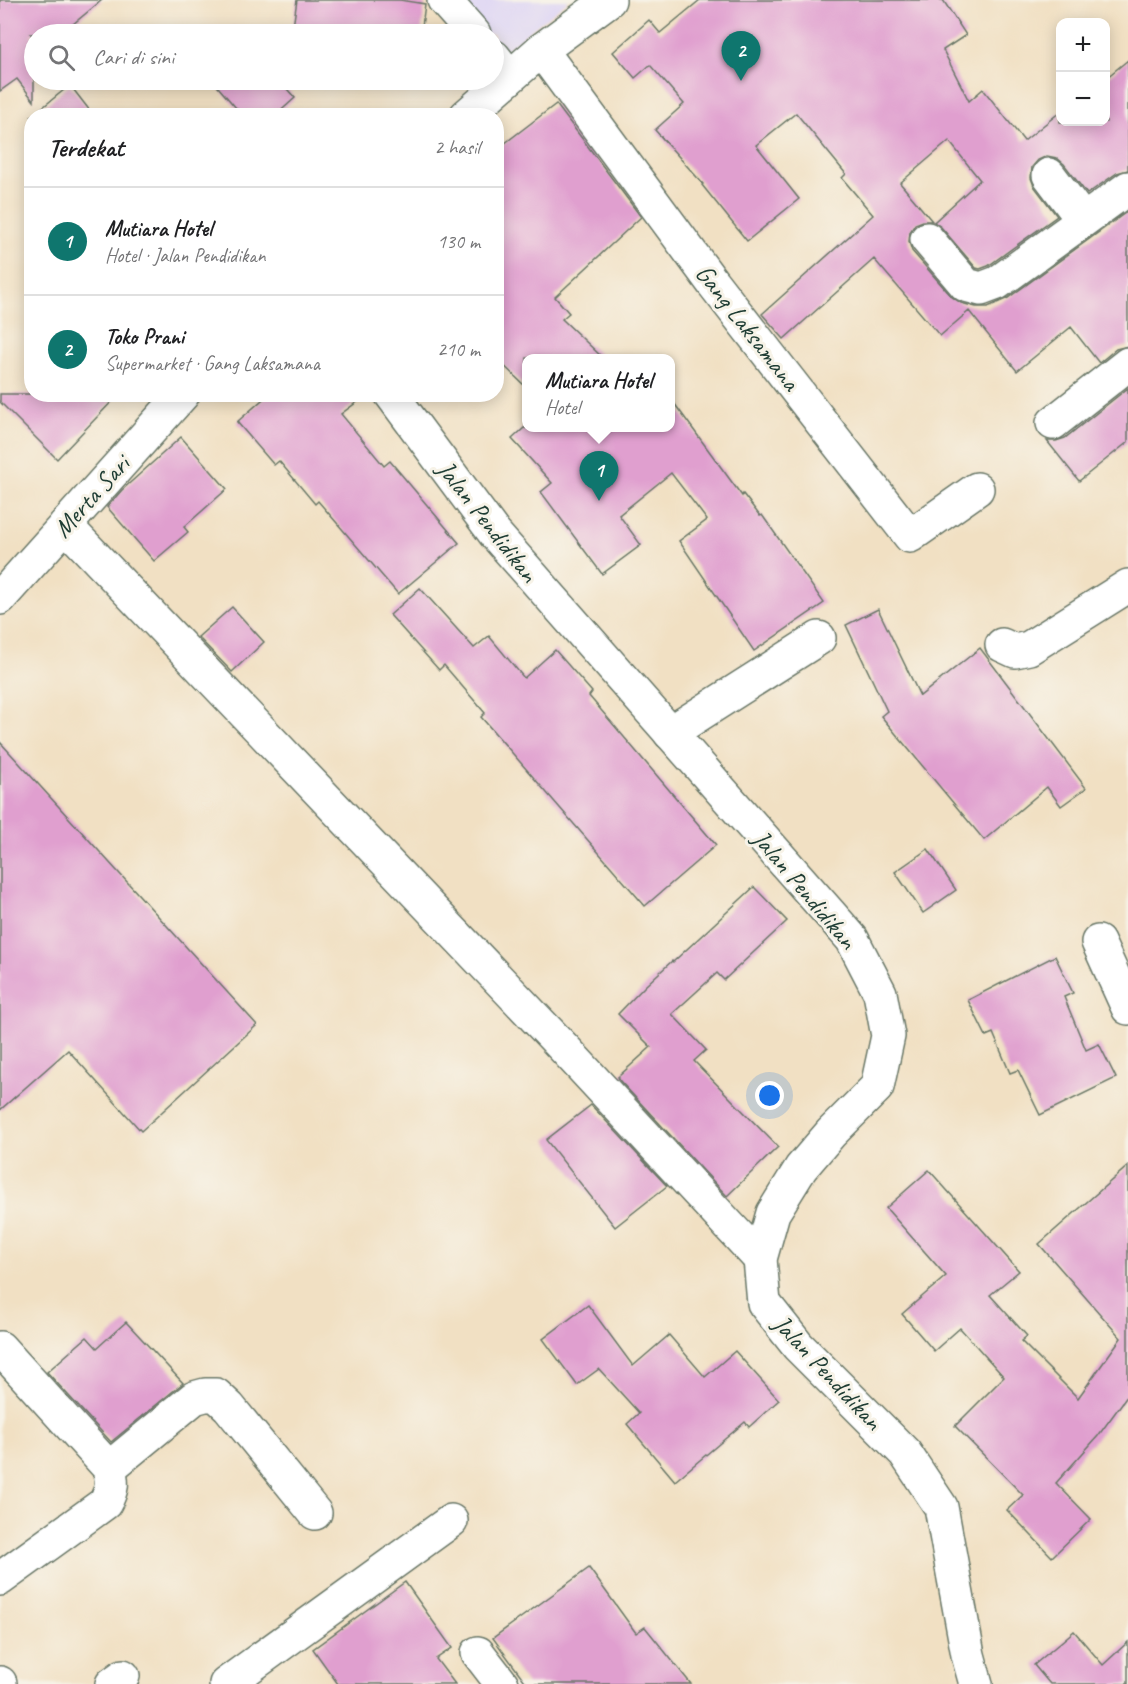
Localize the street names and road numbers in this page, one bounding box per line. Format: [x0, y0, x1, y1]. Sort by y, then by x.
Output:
street label: Gang Laksamana [688, 258, 808, 398]
street label: Merta Sari [46, 446, 139, 544]
street label: Jalan Pendidikan [428, 452, 546, 590]
street label: Jalan Pendidikan [744, 821, 865, 957]
street label: Jalan Pendidikan [764, 1306, 890, 1438]

